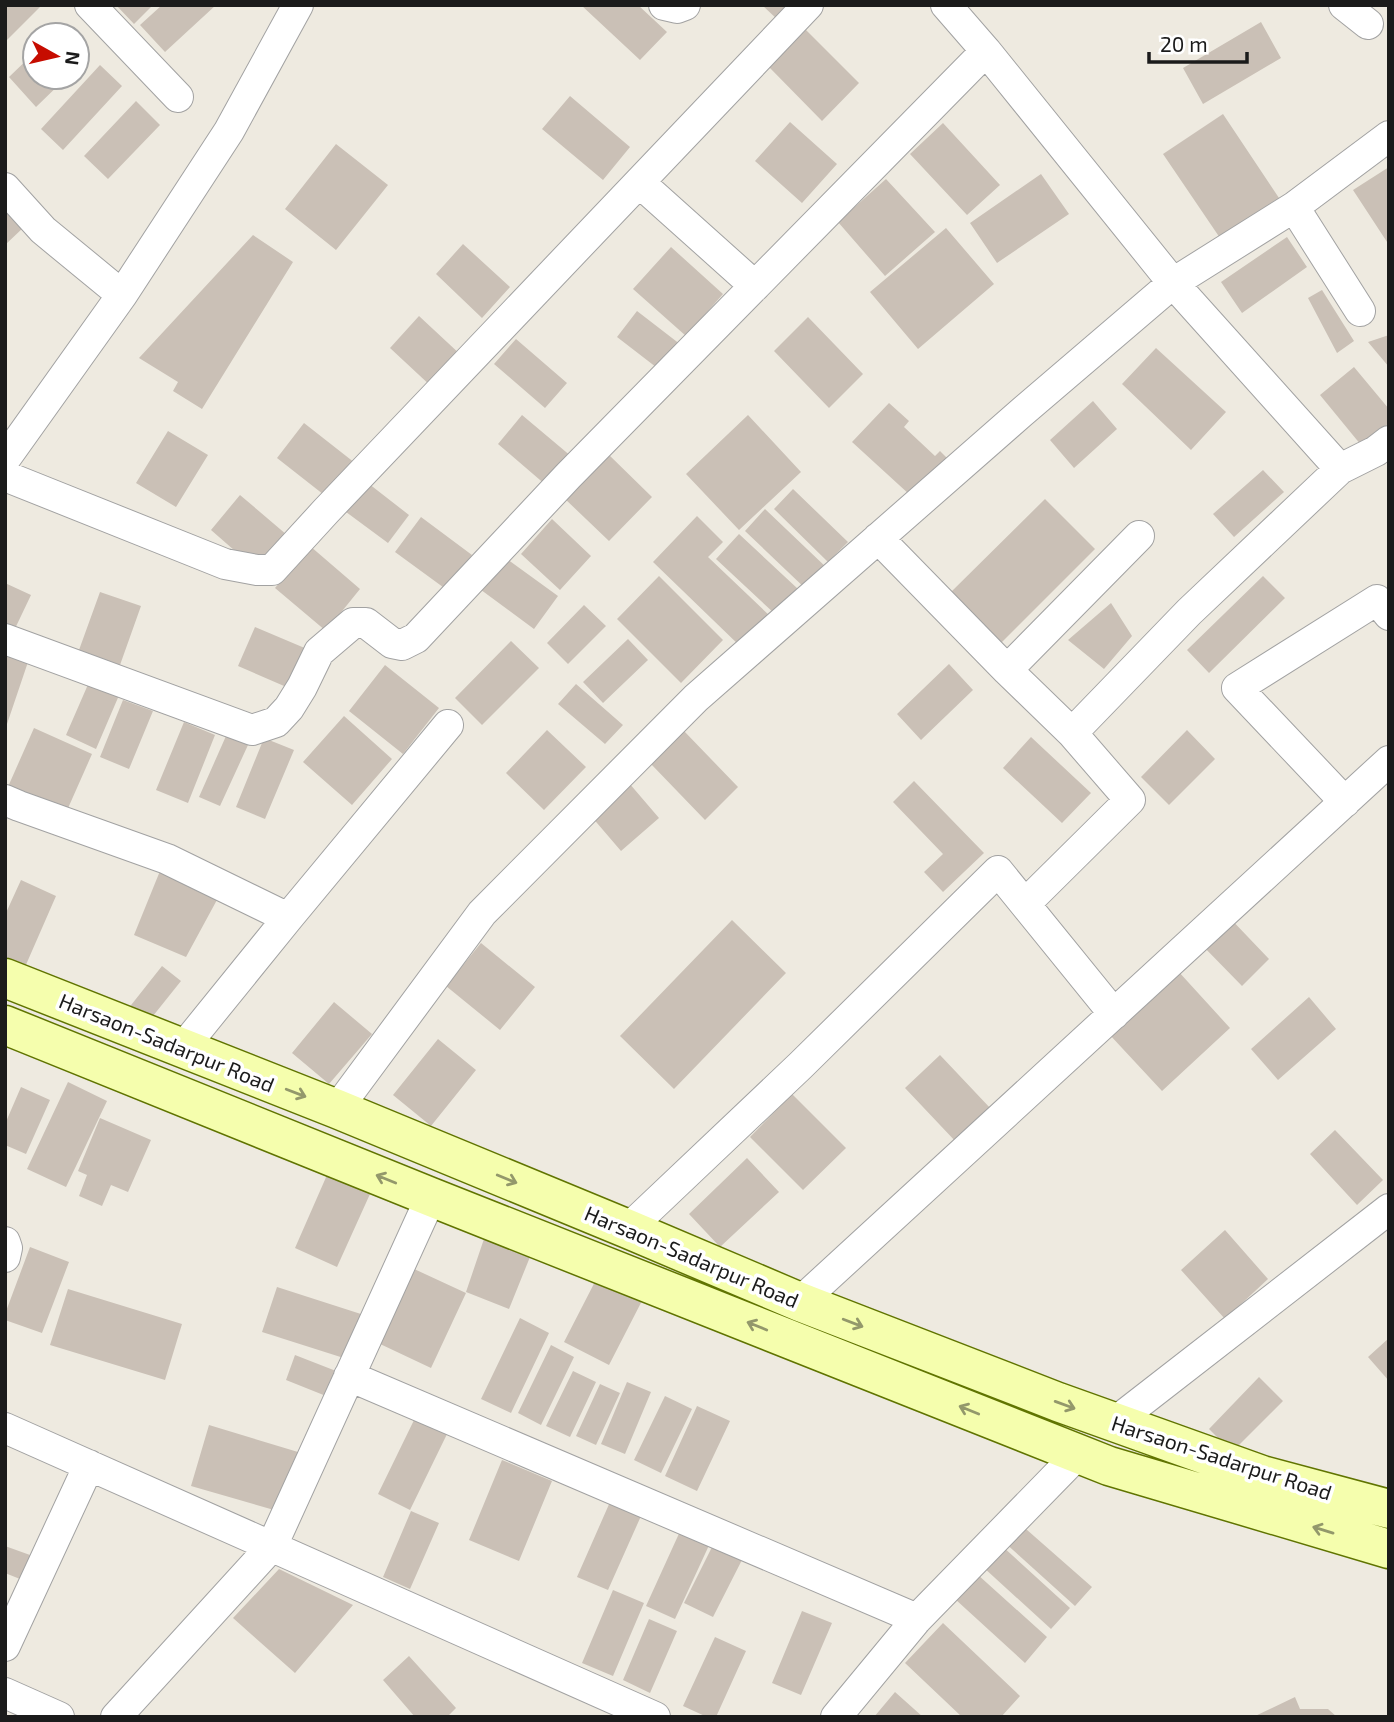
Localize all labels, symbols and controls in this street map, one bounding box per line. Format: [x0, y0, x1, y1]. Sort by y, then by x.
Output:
north arrow [21, 21, 91, 91]
scale bar [1149, 21, 1247, 65]
text: 20 m [1160, 31, 1208, 56]
text: N [61, 50, 86, 67]
street label: Harsaon-Sadarpur Road [56, 987, 278, 1097]
one-way arrow [285, 1088, 307, 1101]
one-way arrow [376, 1172, 398, 1185]
one-way arrow [496, 1173, 517, 1186]
street label: Harsaon-Sadarpur Road [581, 1200, 803, 1312]
one-way arrow [841, 1317, 863, 1330]
one-way arrow [747, 1319, 769, 1332]
one-way arrow [1054, 1400, 1076, 1412]
one-way arrow [958, 1403, 980, 1416]
street label: Harsaon-Sadarpur Road [1109, 1410, 1335, 1504]
one-way arrow [1313, 1522, 1335, 1535]

